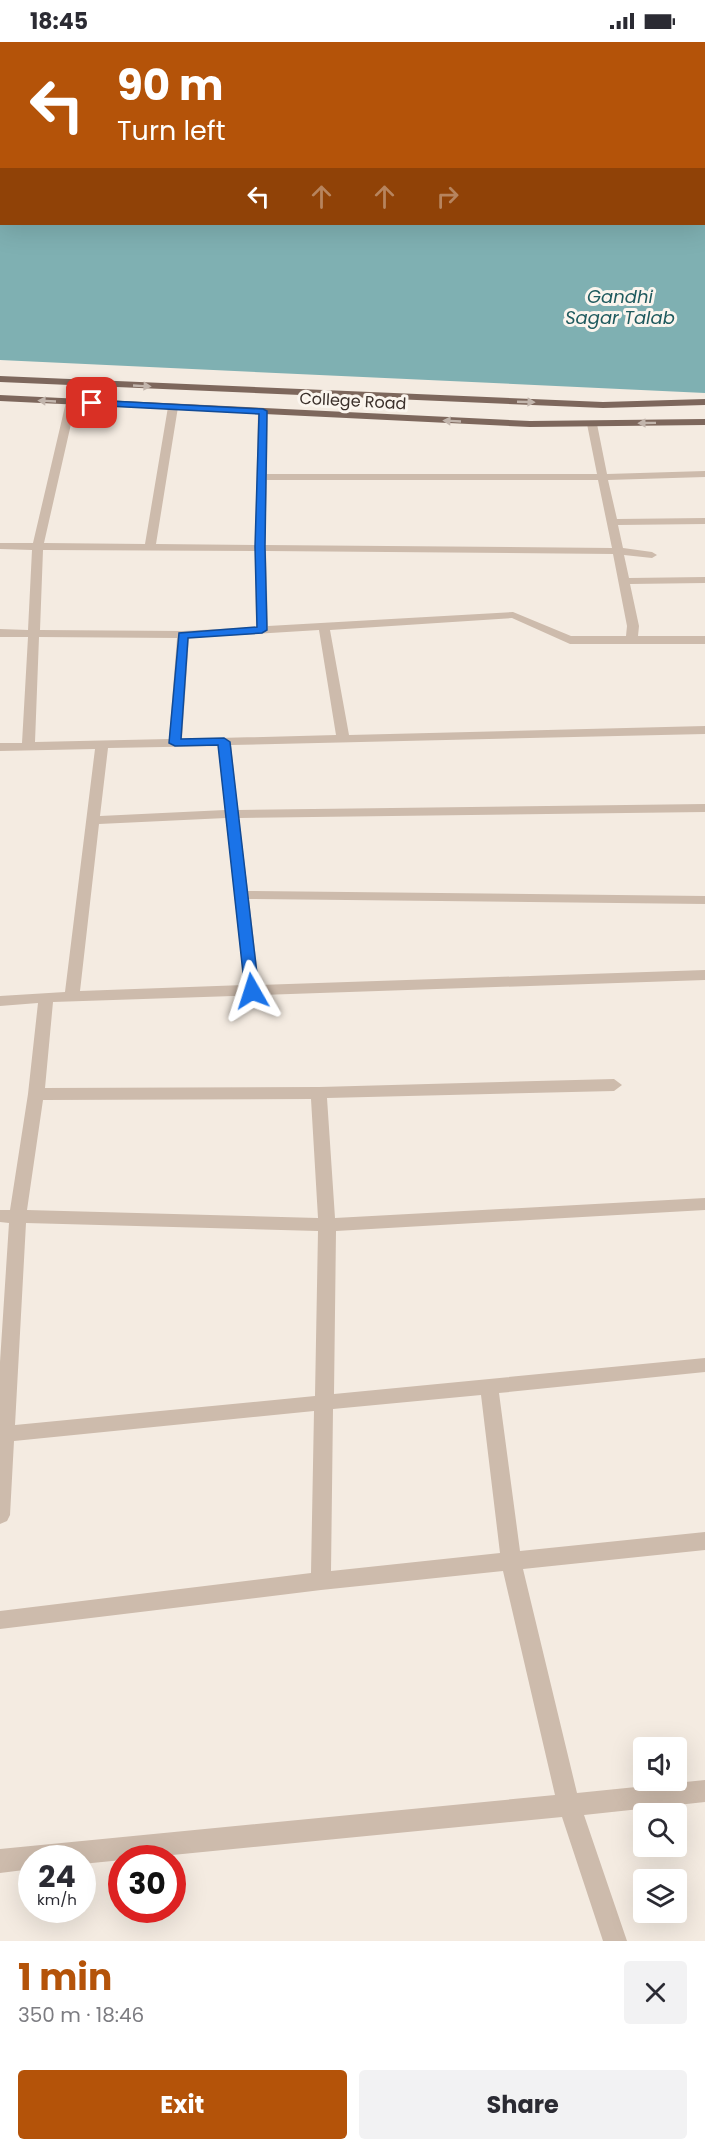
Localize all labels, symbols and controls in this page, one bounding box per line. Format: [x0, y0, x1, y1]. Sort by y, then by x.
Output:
text: 18:45 [30, 6, 88, 37]
text: 90 m [117, 56, 224, 115]
icon: left [18, 66, 96, 144]
text: Turn left [117, 112, 226, 149]
icon: left [242, 180, 275, 213]
icon: ahead [305, 180, 338, 213]
icon: ahead [368, 180, 401, 213]
icon: right [431, 180, 464, 213]
water label: Gandhi Sagar Talab [565, 284, 675, 330]
pin [66, 377, 117, 428]
one-way arrow [133, 382, 152, 391]
icon: arrive [75, 386, 108, 419]
street label: College Road [299, 387, 407, 415]
one-way arrow [38, 396, 57, 405]
one-way arrow [516, 398, 535, 407]
one-way arrow [442, 416, 461, 425]
one-way arrow [637, 418, 656, 428]
position arrow [220, 959, 284, 1023]
map controls [633, 1737, 687, 1923]
button: sound [633, 1737, 687, 1791]
button: search [633, 1803, 687, 1857]
speed limit sign: 30 [108, 1845, 186, 1923]
text: 24 [38, 1855, 76, 1898]
button: layers [633, 1869, 687, 1923]
text: km/h [37, 1889, 77, 1910]
text: 1 min [18, 1952, 112, 2003]
button: close [624, 1961, 687, 2024]
text: 350 m · 18:46 [18, 2001, 144, 2029]
button: Exit [18, 2070, 347, 2139]
button: Share [359, 2070, 687, 2139]

